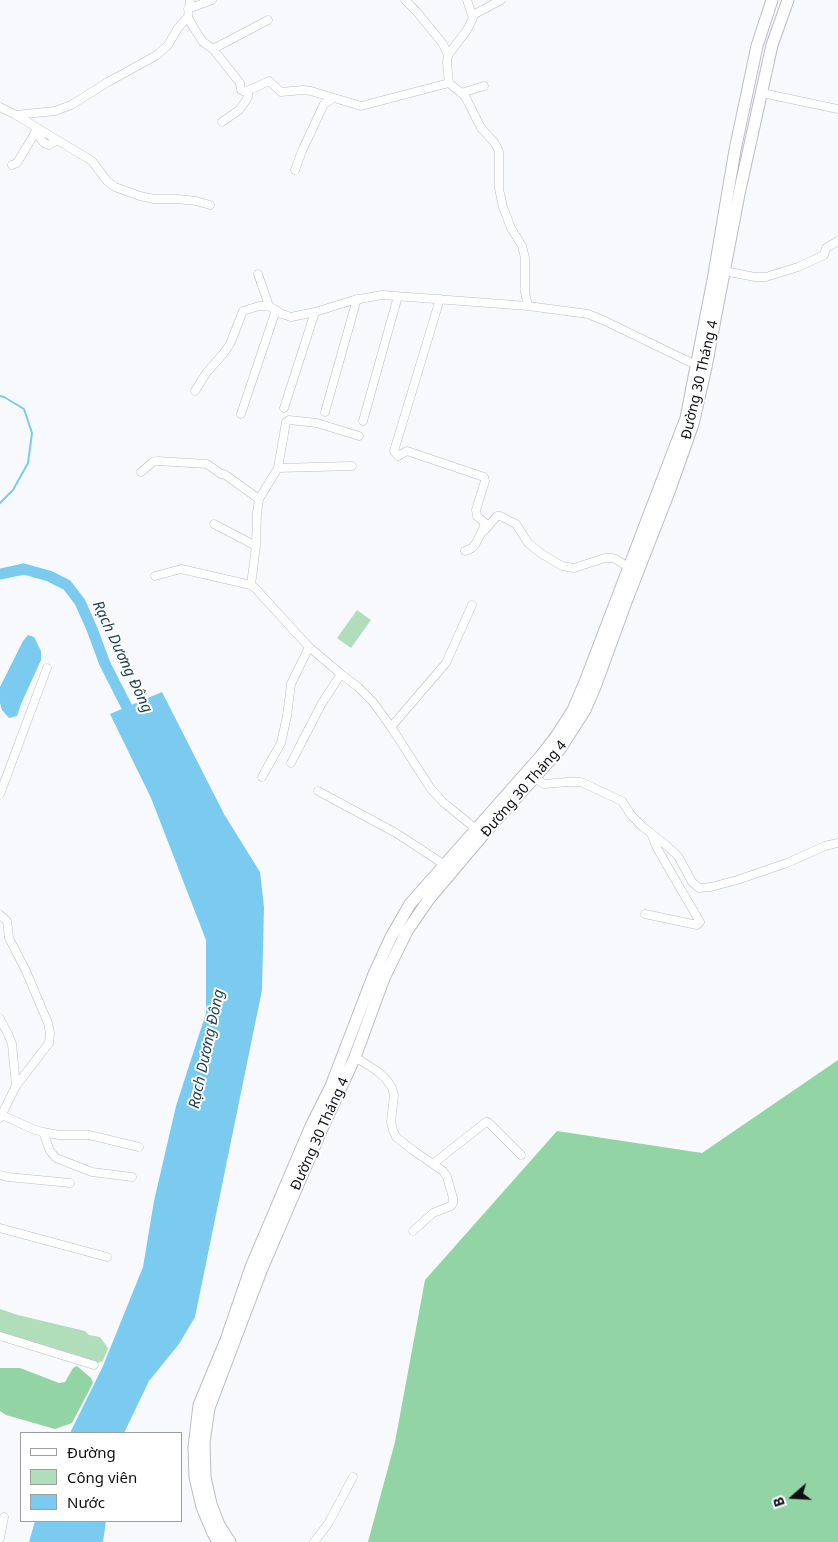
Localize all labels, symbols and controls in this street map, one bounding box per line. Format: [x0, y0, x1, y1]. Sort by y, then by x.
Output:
street label: Đường 30 Tháng 4 [678, 319, 722, 441]
water label: Rạch Dương Đông [88, 598, 156, 716]
street label: Đường 30 Tháng 4 [478, 737, 570, 841]
water label: Rạch Dương Đông [186, 988, 228, 1110]
street label: Đường 30 Tháng 4 [288, 1075, 352, 1193]
legend [20, 1432, 182, 1522]
text: Đường [67, 1442, 116, 1462]
text: Công viên [67, 1467, 137, 1487]
north arrow [768, 1472, 818, 1522]
text: Nước [67, 1492, 105, 1512]
text: B [768, 1495, 789, 1510]

